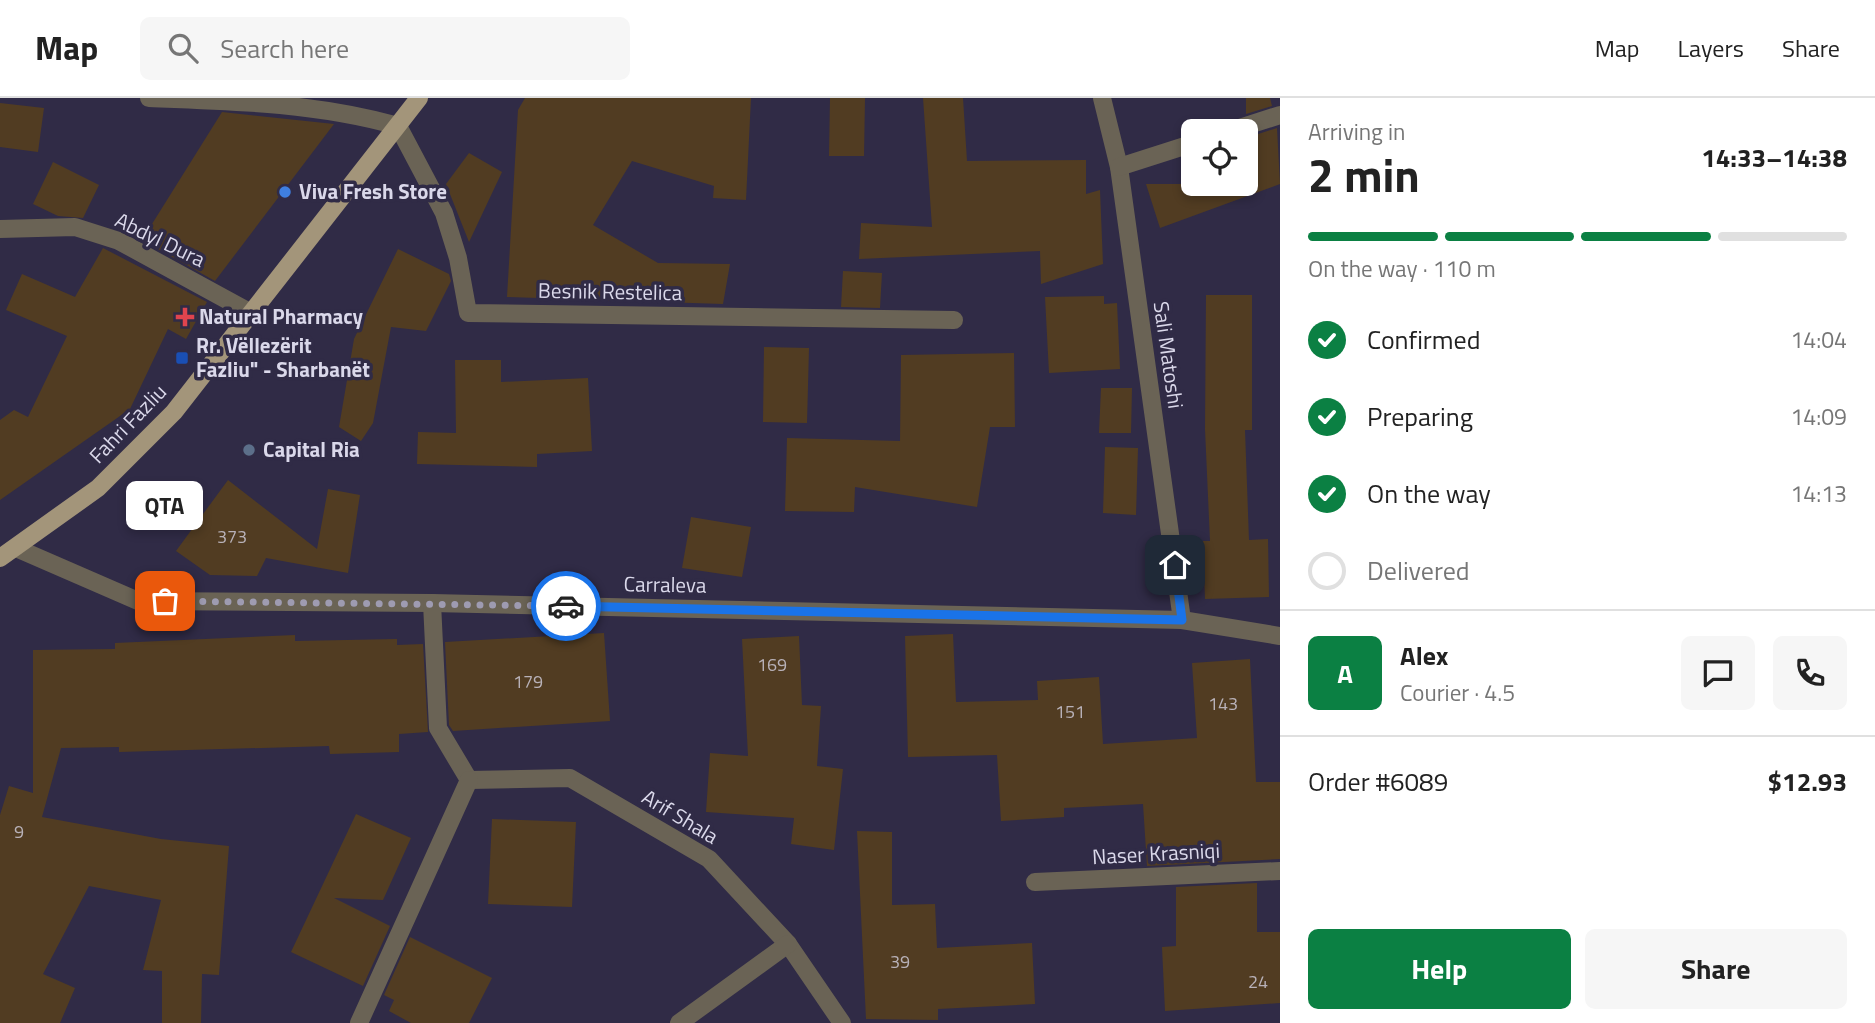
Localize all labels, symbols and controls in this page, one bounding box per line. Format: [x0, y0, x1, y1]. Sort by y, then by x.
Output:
search box [140, 17, 630, 80]
text: Map [35, 23, 98, 73]
icon: search [164, 29, 202, 67]
text: Search here [220, 29, 349, 68]
text: Map [1595, 30, 1640, 66]
text: Layers [1678, 30, 1744, 66]
text: Share [1782, 30, 1840, 66]
text: Arriving in [1308, 114, 1405, 149]
map controls [1181, 119, 1258, 196]
button: locate [1181, 119, 1258, 196]
text: 14:33–14:38 [1701, 138, 1847, 177]
text: 2 min [1308, 140, 1420, 210]
place label: Viva Fresh Store [299, 175, 447, 207]
marker: Viva Fresh Store [277, 184, 293, 200]
street label: Abdyl Dura [110, 204, 211, 275]
text: On the way · 110 m [1308, 251, 1496, 286]
street label: Besnik Restelica [538, 274, 683, 308]
street label: Sali Matoshi [1146, 299, 1192, 411]
place label: Natural Pharmacy [199, 300, 364, 332]
marker: Natural Pharmacy [177, 309, 193, 325]
text: Confirmed [1367, 320, 1481, 359]
icon: check [1308, 321, 1346, 359]
text: 14:04 [1790, 322, 1847, 357]
place label: Rr. Vëllezërit Fazliu" - Sharbanët [196, 329, 370, 385]
marker: Rr. Vëllezërit Fazliu" - Sharbanët [174, 350, 190, 366]
street label: Fahri Fazliu [81, 376, 173, 470]
text: Preparing [1367, 397, 1473, 436]
icon: check [1308, 398, 1346, 436]
text: 14:09 [1790, 399, 1847, 434]
place label: Capital Ria [263, 433, 360, 465]
marker: Capital Ria [241, 442, 257, 458]
text: On the way [1367, 474, 1491, 513]
icon: check [1308, 475, 1346, 513]
text: 14:13 [1790, 476, 1847, 511]
callout: QTA [127, 482, 204, 531]
text: QTA [145, 488, 184, 523]
house number: 373 [217, 523, 247, 550]
pin [1145, 535, 1205, 595]
icon: home [1156, 546, 1194, 584]
text: Delivered [1367, 551, 1470, 590]
street label: Carraleva [623, 567, 707, 601]
pin [135, 571, 195, 631]
courier [531, 571, 601, 641]
icon: bag [146, 582, 184, 620]
icon: car [547, 587, 585, 625]
text: Alex [1400, 636, 1448, 675]
button: chat [1681, 636, 1755, 710]
button: phone [1773, 636, 1847, 710]
house number: 169 [757, 651, 787, 678]
text: A [1337, 654, 1353, 693]
house number: 179 [513, 668, 543, 695]
text: Courier · 4.5 [1400, 675, 1515, 710]
house number: 143 [1208, 690, 1238, 717]
house number: 151 [1055, 698, 1085, 725]
text: Order #6089 [1308, 762, 1448, 801]
text: $12.93 [1768, 762, 1847, 801]
street label: Arif Shala [636, 781, 725, 852]
house number: 9 [14, 818, 24, 845]
street label: Naser Krasniqi [1091, 834, 1221, 872]
button: Help [1308, 929, 1571, 1009]
button: Share [1585, 929, 1847, 1009]
house number: 39 [890, 948, 910, 975]
house number: 24 [1248, 968, 1268, 995]

